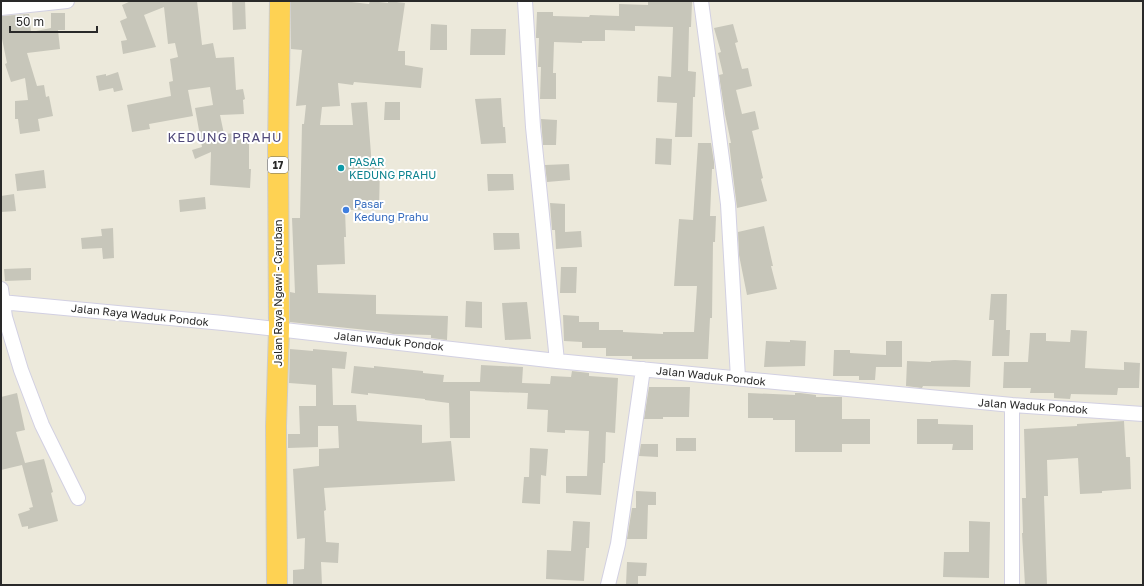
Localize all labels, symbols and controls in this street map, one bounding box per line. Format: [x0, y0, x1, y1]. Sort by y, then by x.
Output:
scale bar [10, 8, 97, 34]
text: 50 m [16, 14, 44, 29]
district label: KEDUNG PRAHU [167, 129, 283, 145]
place label: PASAR KEDUNG PRAHU [349, 155, 436, 181]
road number: 17 [268, 157, 288, 173]
marker: PASAR KEDUNG PRAHU [336, 163, 346, 173]
place label: Pasar Kedung Prahu [354, 197, 428, 223]
marker: Pasar Kedung Prahu [341, 205, 351, 215]
street label: Jalan Raya Ngawi - Caruban [271, 220, 284, 366]
street label: Jalan Raya Waduk Pondok [71, 301, 210, 328]
street label: Jalan Waduk Pondok [334, 328, 445, 353]
street label: Jalan Waduk Pondok [656, 363, 767, 388]
street label: Jalan Waduk Pondok [978, 395, 1089, 416]

